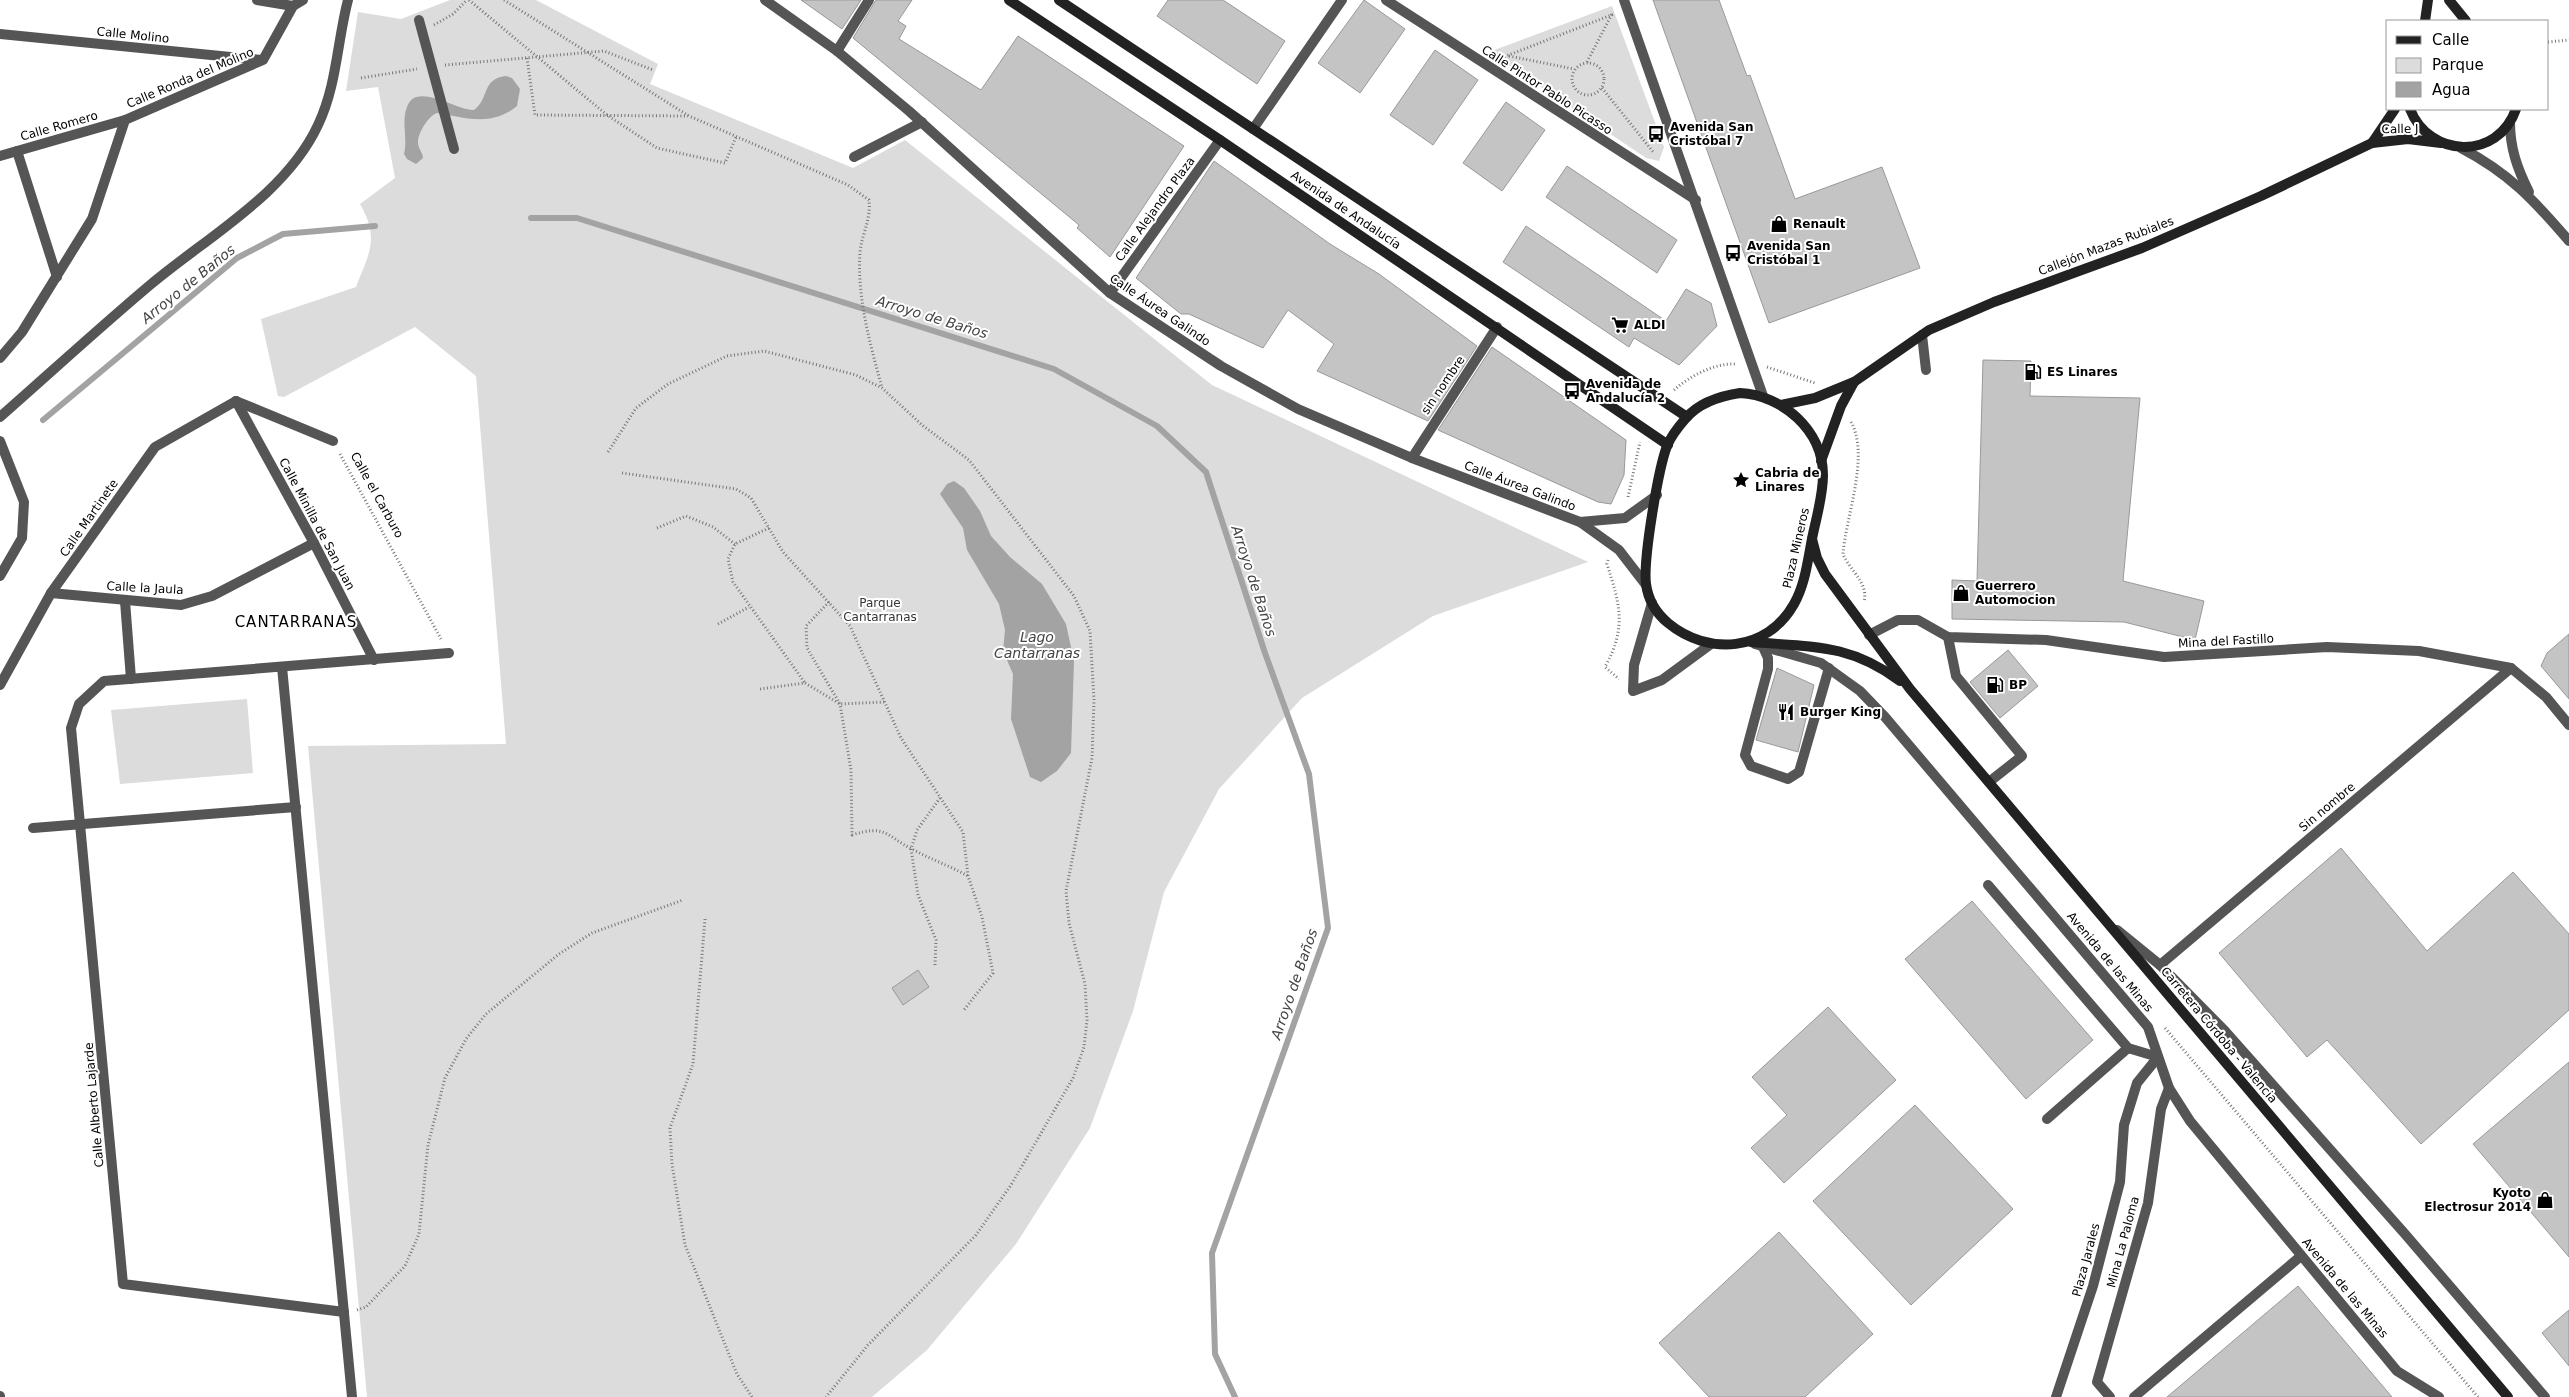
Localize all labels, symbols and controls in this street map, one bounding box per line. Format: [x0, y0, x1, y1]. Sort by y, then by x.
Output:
legend [2386, 20, 2549, 110]
street label: Calle Molino [96, 24, 170, 46]
text: Calle [2432, 31, 2469, 49]
street label: Calle Pintor Pablo Picasso [1479, 43, 1615, 137]
street label: Calle Ronda del Molino [124, 45, 256, 111]
text: Parque [2432, 56, 2484, 74]
text: Agua [2432, 81, 2470, 99]
street label: Calle Romero [19, 108, 99, 144]
place label: Avenida San Cristóbal 7 [1670, 120, 1754, 148]
street label: Calle J [2381, 122, 2419, 136]
bus stop icon: Avenida San Cristóbal 7 [1646, 124, 1666, 144]
street label: Calle Alejandro Plaza [1112, 154, 1198, 264]
street label: Avenida de Andalucía [1288, 168, 1404, 252]
shop icon: Renault [1769, 214, 1789, 234]
street label: Callejón Mazas Rubiales [2036, 214, 2176, 278]
place label: Renault [1793, 217, 1846, 231]
place label: Avenida San Cristóbal 1 [1747, 239, 1831, 267]
water label: Arroyo de Baños [137, 241, 238, 327]
bus stop icon: Avenida San Cristóbal 1 [1723, 243, 1743, 263]
street label: Calle Áurea Galindo [1107, 270, 1214, 349]
water label: Arroyo de Baños [873, 292, 990, 342]
supermarket icon: ALDI [1610, 315, 1630, 335]
place label: ALDI [1634, 318, 1665, 332]
street label: sin nombre [1418, 353, 1468, 417]
fuel station icon: ES Linares [2023, 362, 2043, 382]
place label: ES Linares [2047, 365, 2118, 379]
place label: Avenida de Andalucía 2 [1586, 377, 1665, 405]
bus stop icon: Avenida de Andalucía 2 [1562, 381, 1582, 401]
street label: Calle el Carburo [348, 450, 406, 540]
street label: Calle Minilla de San Juan [276, 456, 358, 592]
street label: Calle Áurea Galindo [1462, 457, 1578, 514]
place label: Cabria de Linares [1755, 466, 1820, 494]
place icon: Cabria de Linares [1731, 470, 1751, 490]
street label: Calle Martinete [57, 477, 121, 559]
street label: Plaza Mineros [1780, 506, 1812, 590]
water label: Arroyo de Baños [1228, 522, 1280, 639]
street label: Calle la Jaula [106, 579, 184, 597]
place label: Guerrero Automocion [1975, 579, 2056, 607]
shop icon: Guerrero Automocion [1951, 583, 1971, 603]
park label: Parque Cantarranas [843, 596, 917, 624]
district label: CANTARRANAS [235, 613, 357, 631]
water label: Lago Cantarranas [994, 629, 1080, 661]
street label: Mina del Fastillo [2178, 631, 2274, 651]
fuel station icon: BP [1985, 675, 2005, 695]
place label: BP [2009, 678, 2027, 692]
restaurant icon: Burger King [1776, 702, 1796, 722]
place label: Burger King [1800, 705, 1881, 719]
street label: Sin nombre [2296, 780, 2358, 834]
street label: Avenida de las Minas [2064, 909, 2156, 1015]
water label: Arroyo de Baños [1267, 927, 1320, 1042]
street label: Carretera Córdoba - Valencia [2158, 964, 2280, 1106]
street label: Calle Alberto Lajarde [82, 1042, 106, 1168]
place label: Kyoto Electrosur 2014 [2424, 1186, 2531, 1214]
shop icon: Kyoto Electrosur 2014 [2535, 1190, 2555, 1210]
street label: Mina La Paloma [2104, 1195, 2142, 1289]
street label: Plaza Jarales [2069, 1222, 2103, 1298]
street label: Avenida de las Minas [2299, 1235, 2391, 1341]

